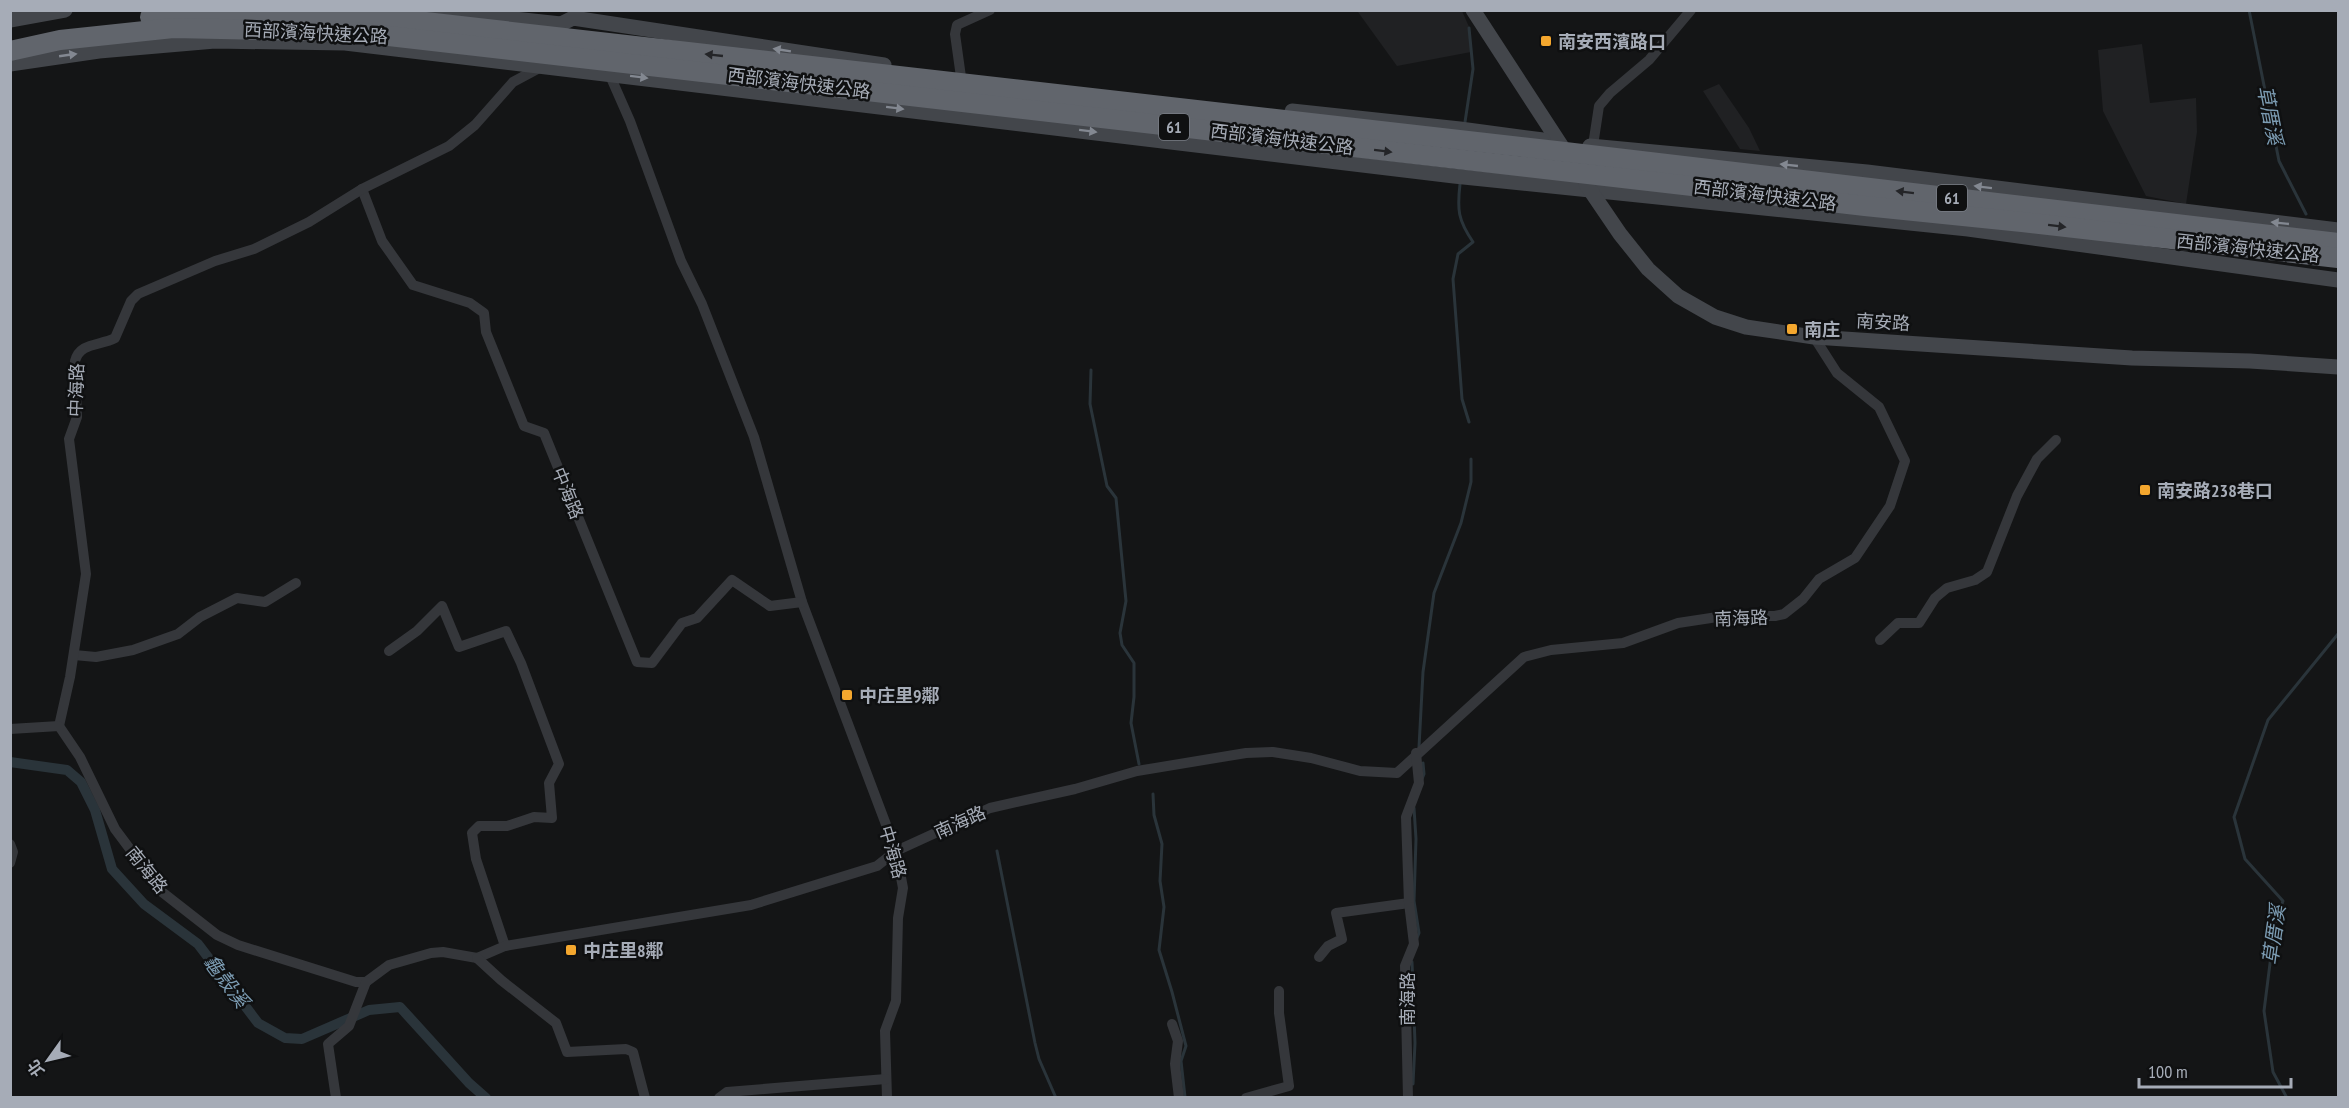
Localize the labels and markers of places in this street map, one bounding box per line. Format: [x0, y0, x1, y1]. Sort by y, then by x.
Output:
place label: 南安西濱路口 [1558, 30, 1666, 53]
marker: 南安西濱路口 [1539, 34, 1553, 48]
place label: 南庄 [1804, 318, 1840, 341]
marker: 南庄 [1785, 322, 1799, 336]
place label: 南安路238巷口 [2157, 479, 2273, 502]
marker: 南安路238巷口 [2138, 483, 2152, 497]
place label: 中庄里9鄰 [859, 684, 940, 707]
marker: 中庄里9鄰 [840, 688, 854, 702]
place label: 中庄里8鄰 [583, 939, 664, 962]
marker: 中庄里8鄰 [564, 943, 578, 957]

